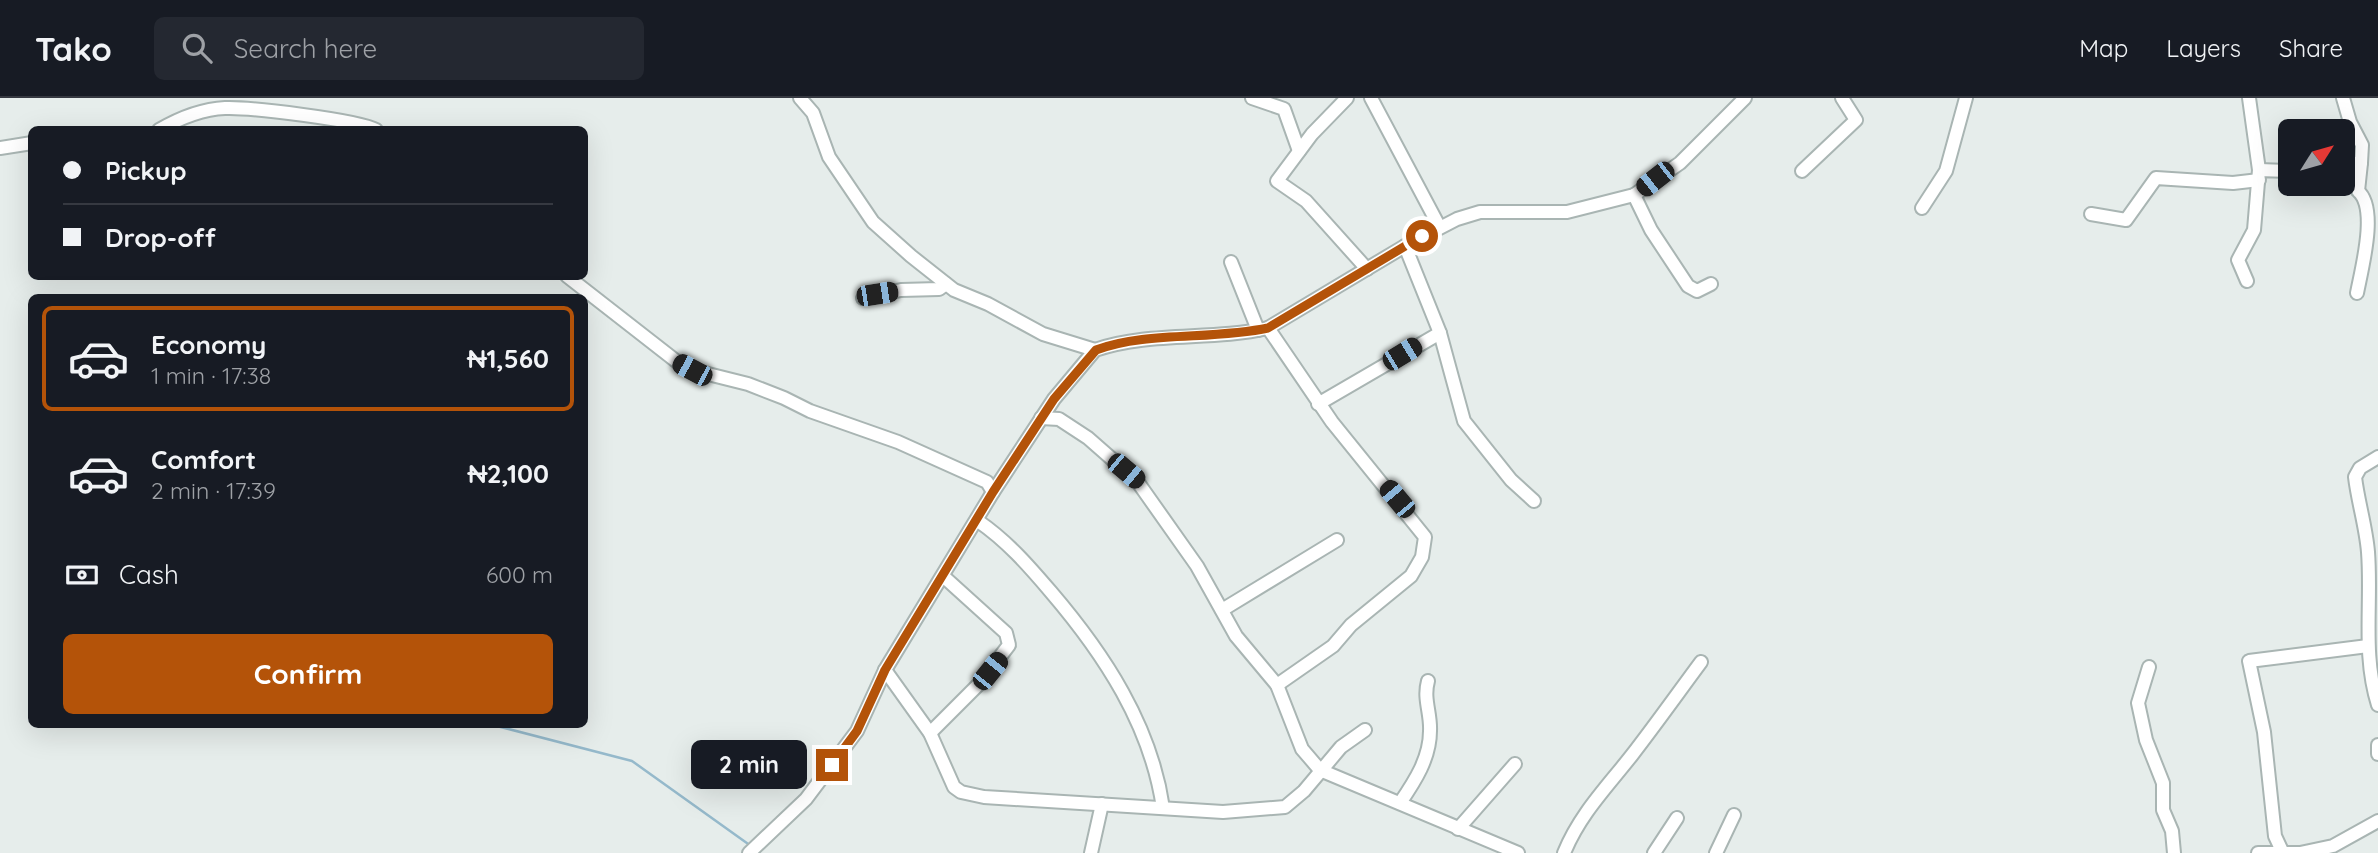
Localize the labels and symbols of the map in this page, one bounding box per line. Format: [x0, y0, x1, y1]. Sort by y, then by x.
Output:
north arrow [2278, 119, 2356, 196]
car [1632, 158, 1679, 200]
route start [1406, 220, 1438, 252]
car [855, 280, 900, 308]
car [1379, 334, 1426, 374]
car [669, 351, 716, 389]
car [1104, 449, 1149, 493]
car [1376, 476, 1419, 522]
car [969, 648, 1012, 694]
callout: 2 min [692, 740, 808, 790]
route end [816, 749, 848, 781]

